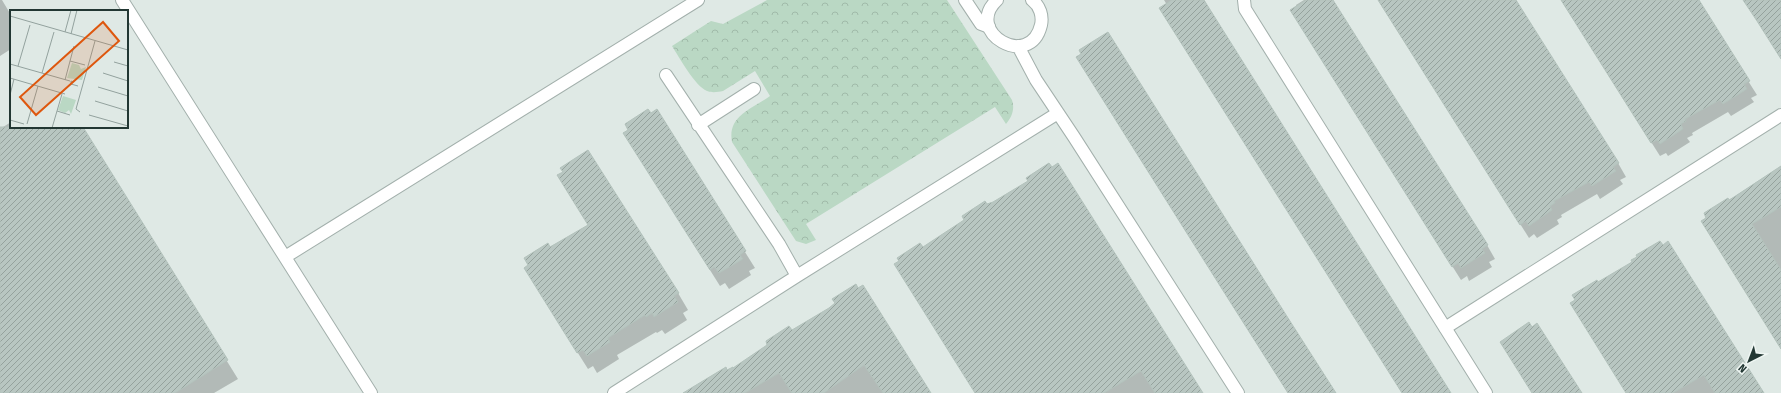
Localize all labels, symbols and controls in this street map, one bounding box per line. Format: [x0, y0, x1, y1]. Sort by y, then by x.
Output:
inset map [10, 10, 128, 128]
north arrow [1729, 341, 1769, 381]
text: N [1736, 361, 1749, 375]

